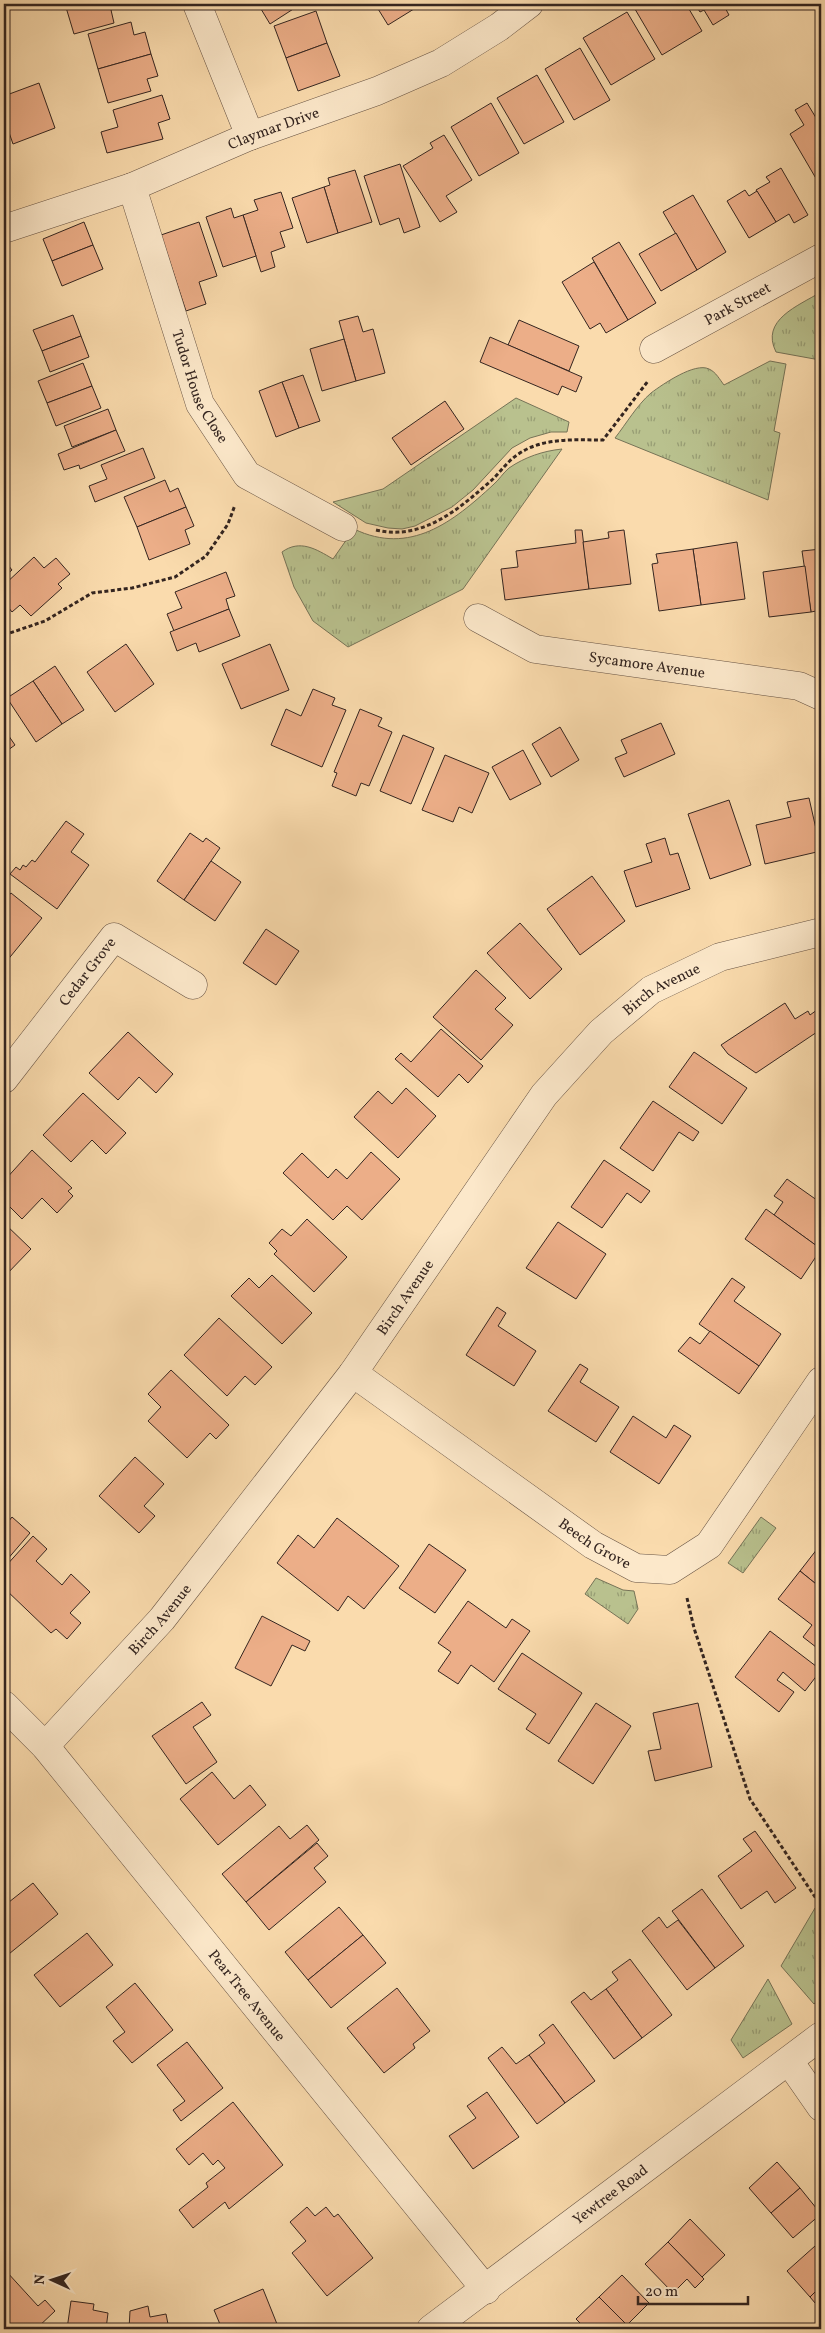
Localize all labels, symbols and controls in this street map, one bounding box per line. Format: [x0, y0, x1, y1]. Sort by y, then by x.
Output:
street label: Claymar Drive [225, 103, 323, 156]
street label: Park Street [701, 278, 775, 332]
street label: Tudor House Close [165, 327, 232, 448]
street label: Sycamore Avenue [587, 648, 706, 685]
street label: Cedar Grove [55, 933, 122, 1011]
street label: Birch Avenue [619, 959, 704, 1021]
street label: Birch Avenue [373, 1256, 440, 1340]
street label: Beech Grove [553, 1514, 634, 1575]
street label: Birch Avenue [125, 1580, 197, 1661]
street label: Pear Tree Avenue [202, 1946, 290, 2047]
street label: Yewtree Road [569, 2160, 653, 2231]
north arrow [28, 2256, 78, 2306]
scale bar [638, 2273, 748, 2305]
text: N [31, 2274, 50, 2285]
text: 20 m [645, 2282, 678, 2303]

